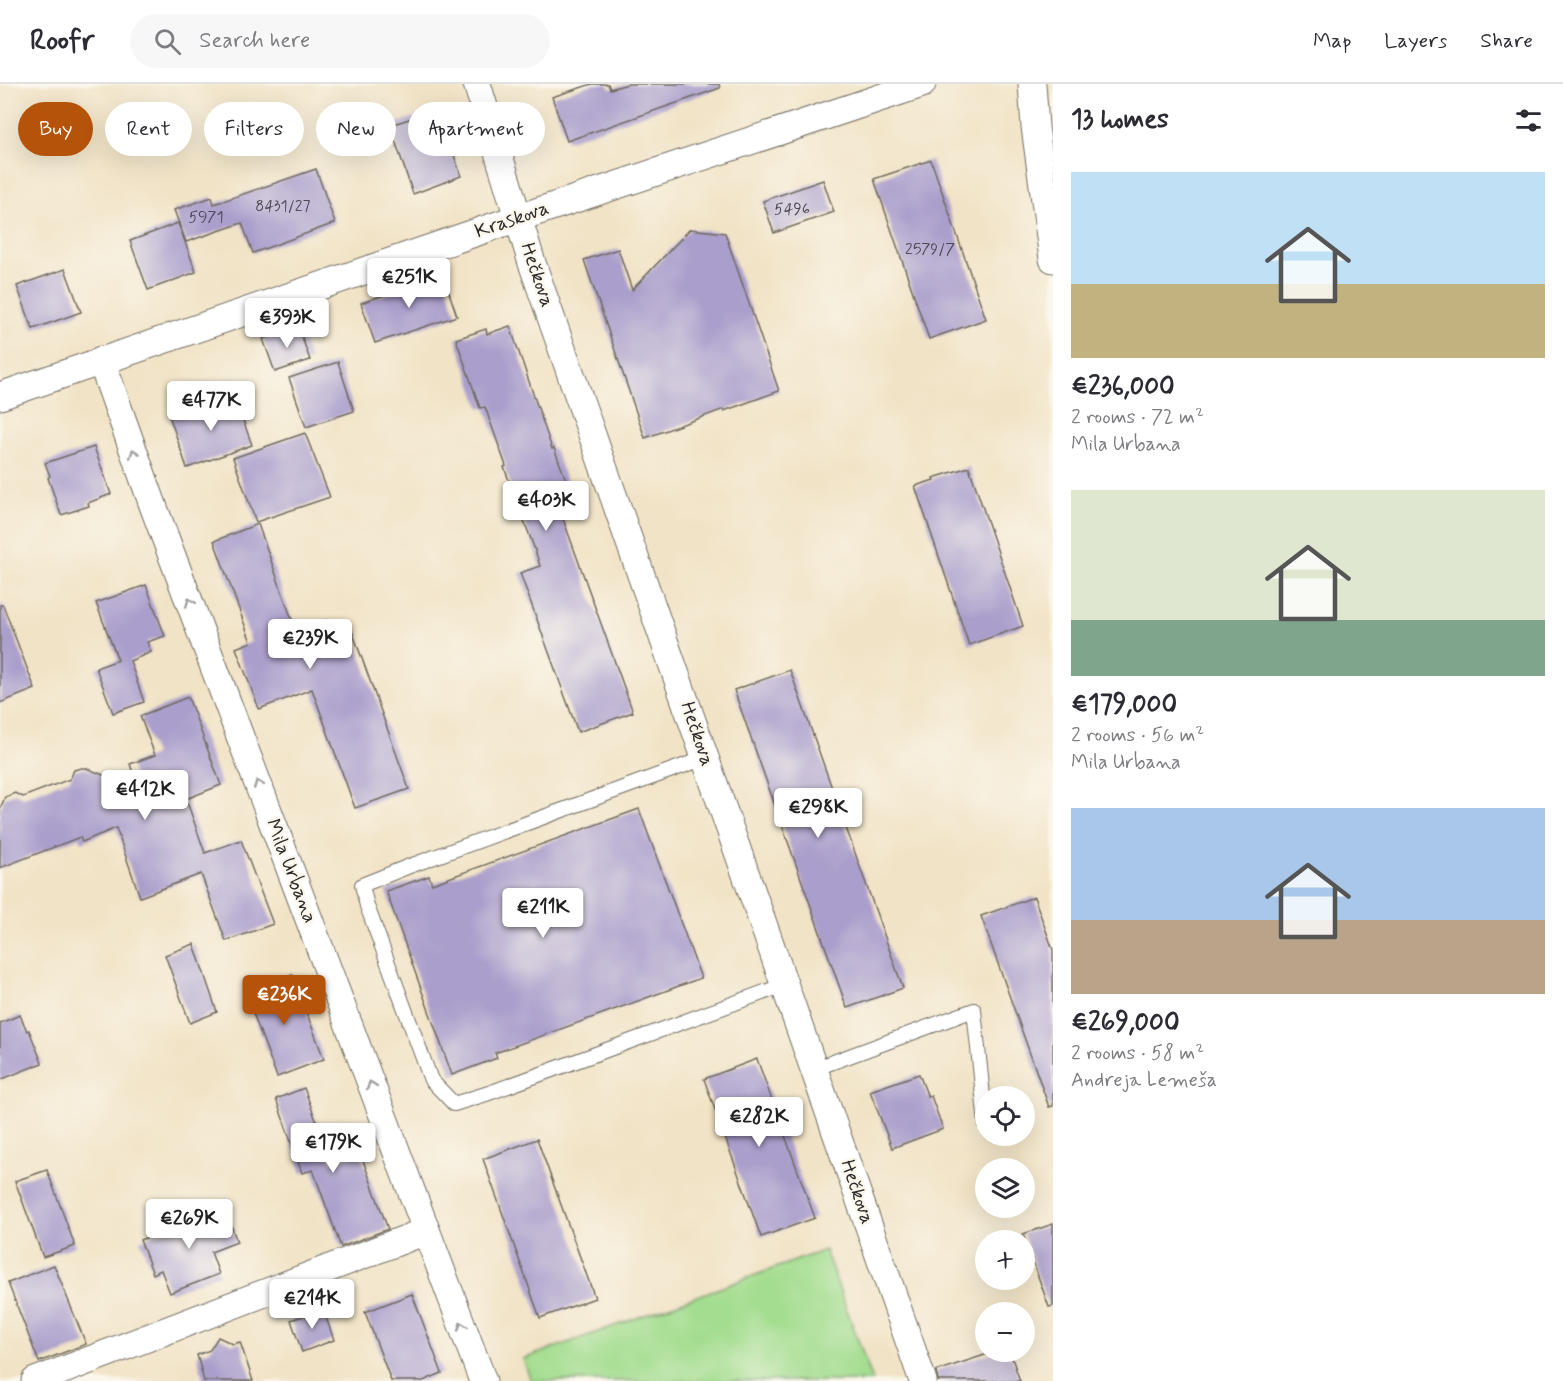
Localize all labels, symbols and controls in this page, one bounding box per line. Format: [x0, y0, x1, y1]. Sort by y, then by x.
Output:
search box [130, 14, 550, 68]
text: Roofr [30, 23, 94, 60]
icon: search [151, 25, 184, 58]
text: Search here [199, 27, 310, 55]
text: Map [1313, 27, 1351, 55]
text: Layers [1384, 27, 1447, 55]
text: Share [1480, 27, 1533, 55]
chip: Buy [18, 102, 93, 156]
chip: Rent [105, 102, 192, 156]
chip: Filters [204, 102, 304, 156]
chip: New [316, 102, 396, 156]
chip: Apartment [408, 102, 545, 156]
text: 13 homes [1071, 103, 1169, 137]
icon: filters [1512, 104, 1545, 137]
street label: Kraskova [471, 195, 553, 245]
house number: 8431/27 [255, 196, 311, 217]
house number: 5496 [774, 199, 810, 220]
house number: 5971 [188, 207, 224, 228]
icon: home [1254, 211, 1362, 319]
street label: Hečkova [513, 239, 561, 311]
house number: 2579/7 [905, 239, 955, 260]
pin: €251K [367, 258, 451, 309]
text: €251K [381, 264, 437, 291]
pin: €393K [245, 298, 329, 349]
text: €393K [259, 304, 315, 331]
text: €236,000 [1071, 370, 1175, 404]
pin: €477K [169, 381, 253, 432]
text: €477K [181, 387, 241, 414]
text: 2 rooms · 72 m² [1071, 404, 1204, 431]
text: Mila Urbana [1071, 431, 1181, 458]
one-way arrow [129, 448, 142, 459]
pin: €403K [504, 481, 588, 532]
text: €403K [517, 487, 575, 514]
icon: home [1254, 529, 1362, 637]
one-way arrow [184, 597, 197, 608]
pin: €239K [268, 619, 352, 670]
text: €239K [282, 625, 338, 652]
text: €179,000 [1071, 688, 1177, 722]
street label: Hečkova [673, 698, 721, 770]
text: 2 rooms · 56 m² [1071, 722, 1204, 749]
text: Mila Urbana [1071, 749, 1181, 776]
pin: €412K [103, 770, 187, 821]
text: €412K [115, 776, 175, 803]
one-way arrow [253, 779, 266, 790]
pin: €298K [776, 788, 860, 839]
text: €298K [788, 794, 848, 821]
street label: Mila Urbana [259, 815, 323, 927]
icon: home [1254, 847, 1362, 955]
pin: €211K [501, 888, 585, 939]
text: €211K [516, 894, 570, 921]
pin: €236K [242, 975, 326, 1026]
text: €236K [257, 981, 311, 1008]
text: €269,000 [1071, 1006, 1180, 1040]
text: 2 rooms · 58 m² [1071, 1040, 1204, 1067]
text: Andreja Lemeša [1071, 1067, 1217, 1094]
one-way arrow [366, 1080, 378, 1091]
map controls [975, 1086, 1035, 1362]
button: locate [975, 1086, 1035, 1146]
pin: €282K [717, 1097, 801, 1148]
text: €282K [729, 1103, 789, 1130]
pin: €179K [291, 1123, 375, 1174]
text: €179K [305, 1129, 361, 1156]
street label: Hečkova [833, 1156, 881, 1228]
button: layers [975, 1158, 1035, 1218]
pin: €269K [147, 1199, 231, 1250]
text: €269K [160, 1205, 218, 1232]
button: + [975, 1230, 1035, 1290]
pin: €214K [270, 1279, 354, 1330]
text: €214K [283, 1285, 341, 1312]
button: − [975, 1302, 1035, 1362]
one-way arrow [457, 1321, 470, 1332]

